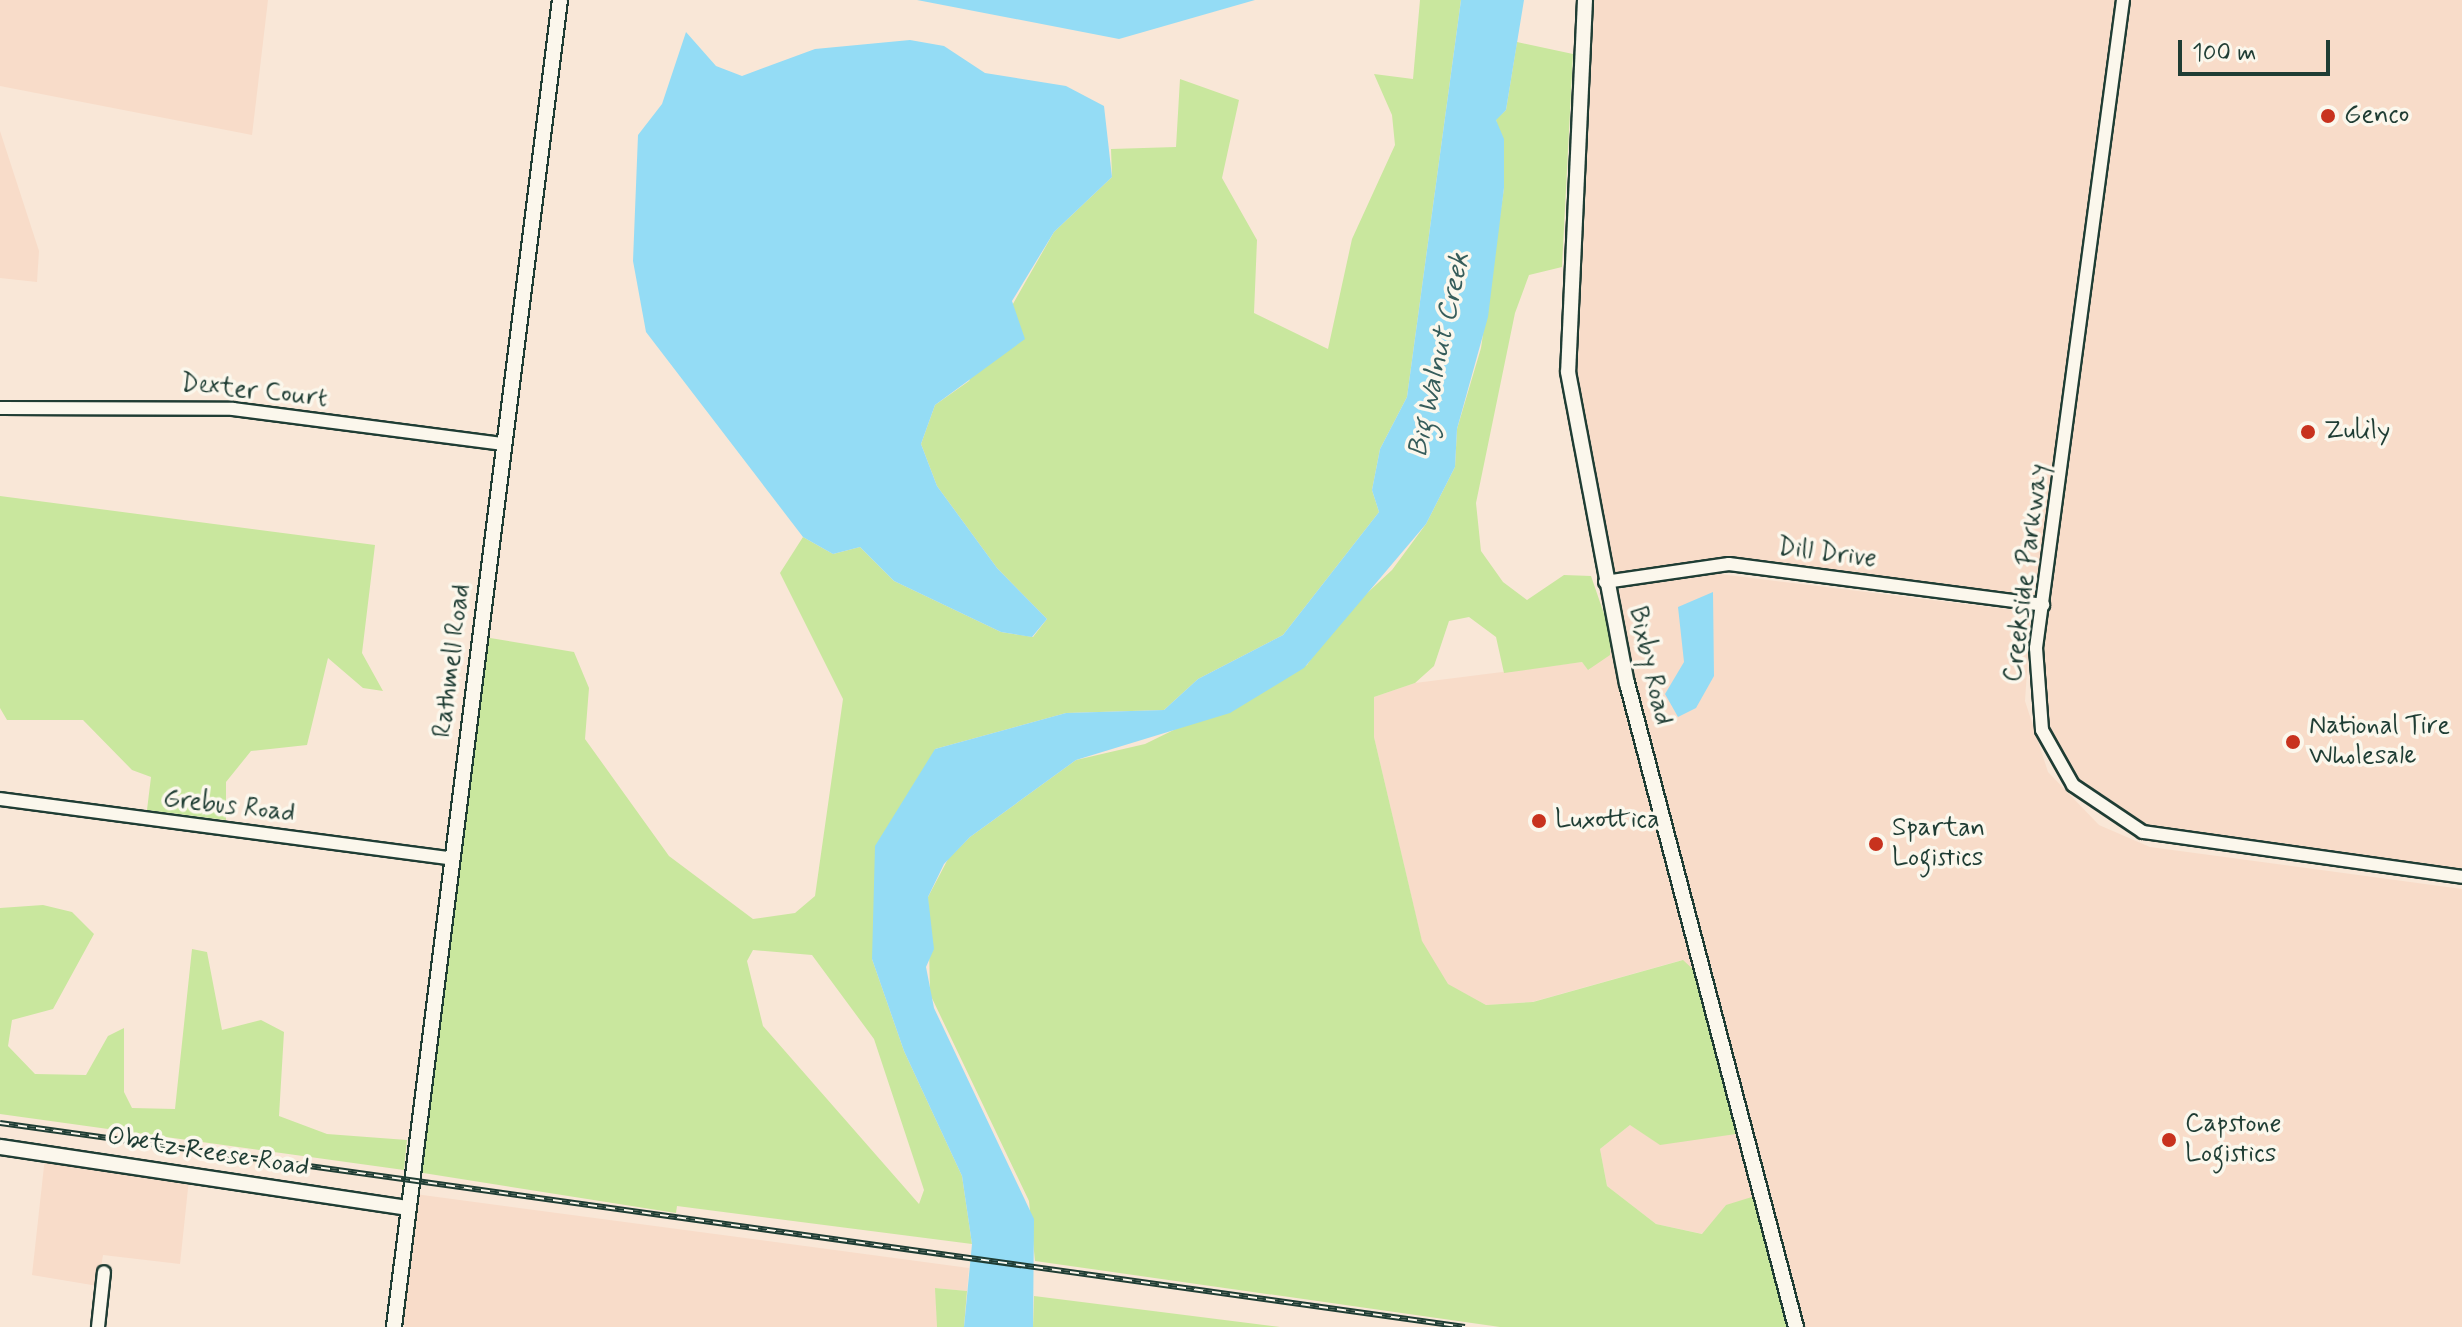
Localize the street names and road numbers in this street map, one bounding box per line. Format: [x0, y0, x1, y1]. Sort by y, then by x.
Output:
street label: Dexter Court [179, 369, 329, 415]
street label: Creekside Parkway [1999, 466, 2055, 680]
street label: Dill Drive [1776, 532, 1878, 576]
street label: Rathmell Road [428, 582, 478, 740]
street label: Bixby Road [1620, 604, 1678, 728]
street label: Grebus Road [161, 783, 297, 831]
street label: Obetz Reese Road [106, 1122, 310, 1184]

